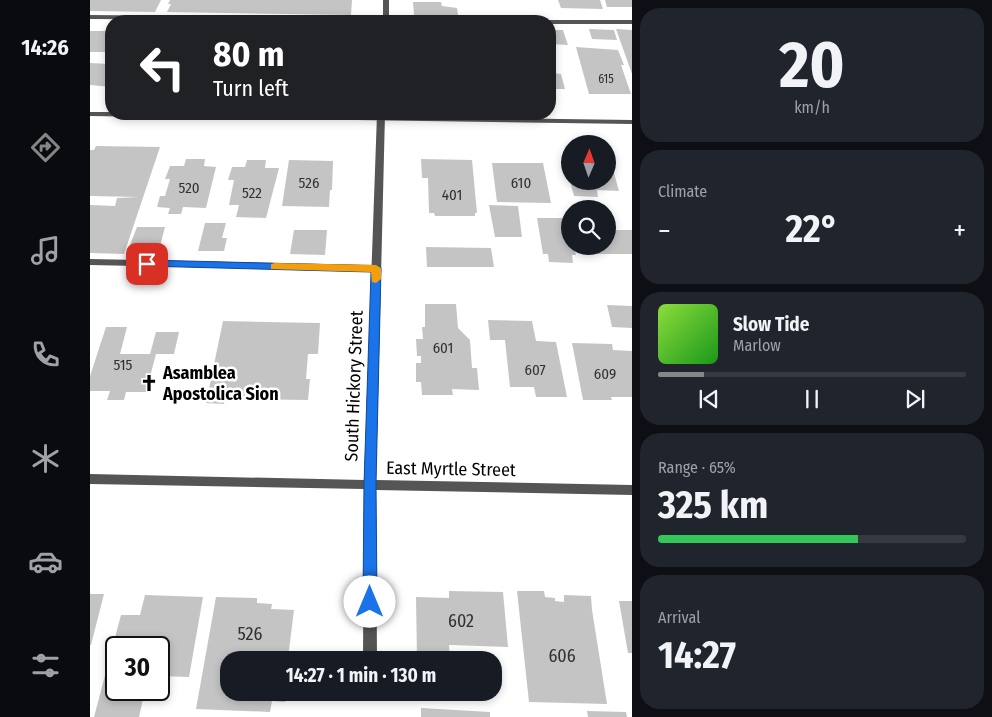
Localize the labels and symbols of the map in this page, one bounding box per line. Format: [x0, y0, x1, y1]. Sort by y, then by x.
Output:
house number: 615 [598, 72, 614, 86]
north arrow [561, 135, 616, 190]
house number: 526 [299, 174, 319, 192]
house number: 610 [511, 174, 531, 192]
house number: 520 [178, 179, 200, 197]
house number: 522 [242, 184, 262, 202]
house number: 401 [442, 186, 462, 204]
pin [126, 243, 168, 285]
street label: South Hickory Street [340, 310, 368, 462]
house number: 601 [433, 339, 453, 357]
house number: 515 [114, 356, 133, 374]
house number: 607 [524, 361, 546, 379]
place label: Asamblea Apostolica Sion [162, 362, 279, 405]
house number: 609 [594, 365, 616, 383]
church icon: Asamblea Apostolica Sion [139, 373, 159, 393]
street label: East Myrtle Street [386, 457, 516, 481]
position arrow [343, 575, 395, 627]
house number: 602 [448, 610, 474, 632]
house number: 526 [238, 623, 263, 645]
speed limit sign: 30 [105, 636, 170, 701]
house number: 606 [548, 645, 576, 667]

